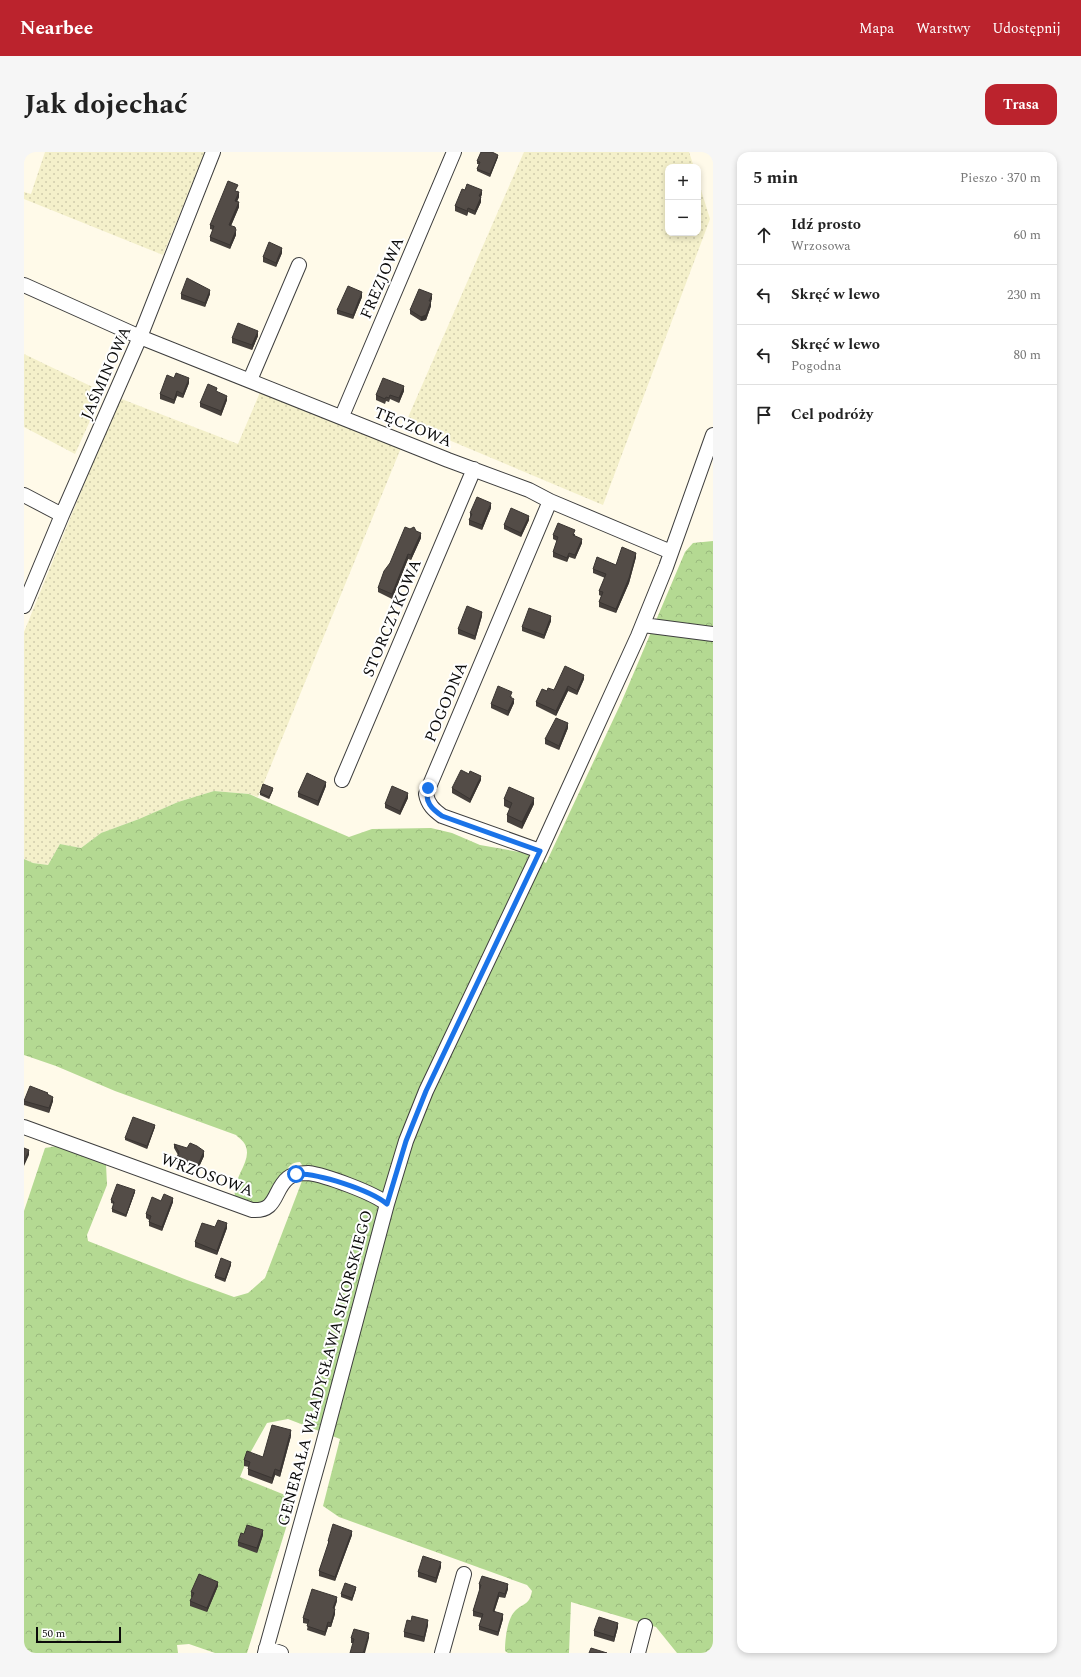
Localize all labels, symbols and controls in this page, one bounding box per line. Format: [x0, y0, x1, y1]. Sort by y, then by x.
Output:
text: Nearbee [20, 14, 93, 43]
text: Mapa [859, 18, 894, 39]
text: Warstwy [916, 18, 970, 39]
text: Udostępnij [992, 18, 1061, 39]
text: Jak dojechać [24, 83, 188, 126]
button: Trasa [985, 84, 1057, 125]
map controls [665, 164, 701, 236]
button: + [665, 164, 701, 200]
text: 5 min [753, 165, 798, 191]
text: Pieszo · 370 m [960, 168, 1041, 188]
button: − [665, 200, 701, 236]
text: Idź prosto [791, 213, 861, 236]
icon: ahead [753, 224, 775, 246]
text: 60 m [1014, 225, 1041, 245]
street label: FREZJOWA [354, 233, 410, 323]
text: Wrzosowa [791, 236, 851, 256]
text: Skręć w lewo [791, 283, 880, 306]
icon: left [753, 284, 775, 306]
text: 230 m [1007, 285, 1041, 305]
street label: JAŚMINOWA [75, 322, 137, 424]
text: Skręć w lewo [791, 333, 880, 356]
icon: left [753, 344, 775, 366]
text: 80 m [1014, 345, 1041, 365]
text: Pogodna [791, 356, 841, 376]
street label: TĘCZOWA [370, 400, 456, 454]
text: Cel podróży [791, 403, 873, 426]
icon: arrive [753, 404, 775, 426]
street label: STORCZYKOWA [356, 555, 428, 681]
street label: POGODNA [418, 658, 474, 746]
route end [419, 779, 437, 797]
street label: WRZOSOWA [157, 1147, 257, 1203]
route start [287, 1165, 305, 1183]
street label: GENERAŁA WŁADYSŁAWA SIKORSKIEGO [271, 1207, 379, 1529]
scale bar [36, 1625, 121, 1644]
text: 50 m [42, 1625, 65, 1642]

